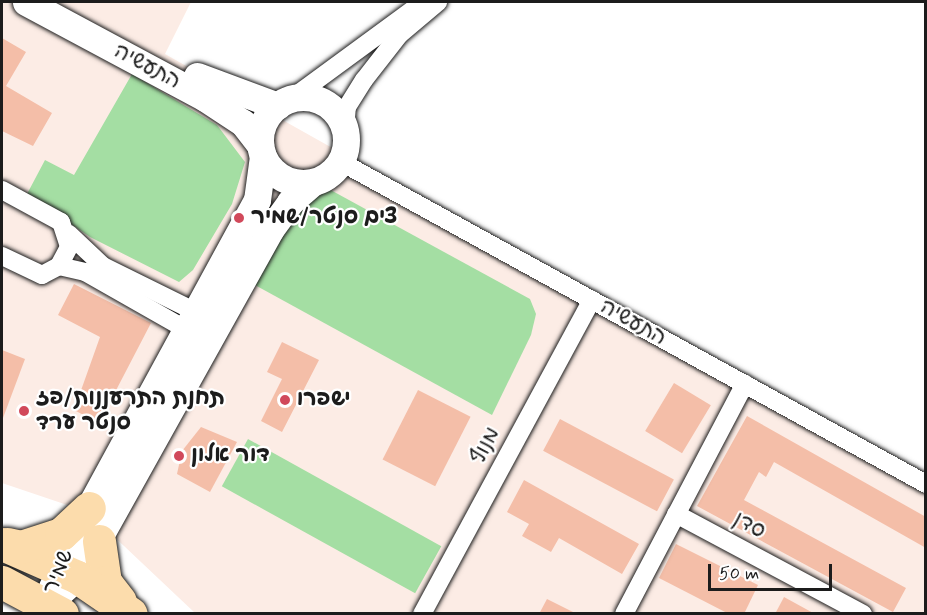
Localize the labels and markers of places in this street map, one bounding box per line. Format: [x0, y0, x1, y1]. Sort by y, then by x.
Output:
place label: צים סנטר/שמיר [251, 205, 398, 231]
marker: צים סנטר/שמיר [232, 211, 246, 225]
place label: תחנת התרעננות/פז סנטר ערד [36, 385, 225, 436]
place label: ישפרו [297, 387, 351, 413]
marker: ישפרו [278, 393, 292, 407]
marker: תחנת התרעננות/פז סנטר ערד [17, 404, 31, 418]
place label: דור אלון [191, 443, 270, 469]
marker: דור אלון [172, 449, 186, 463]

